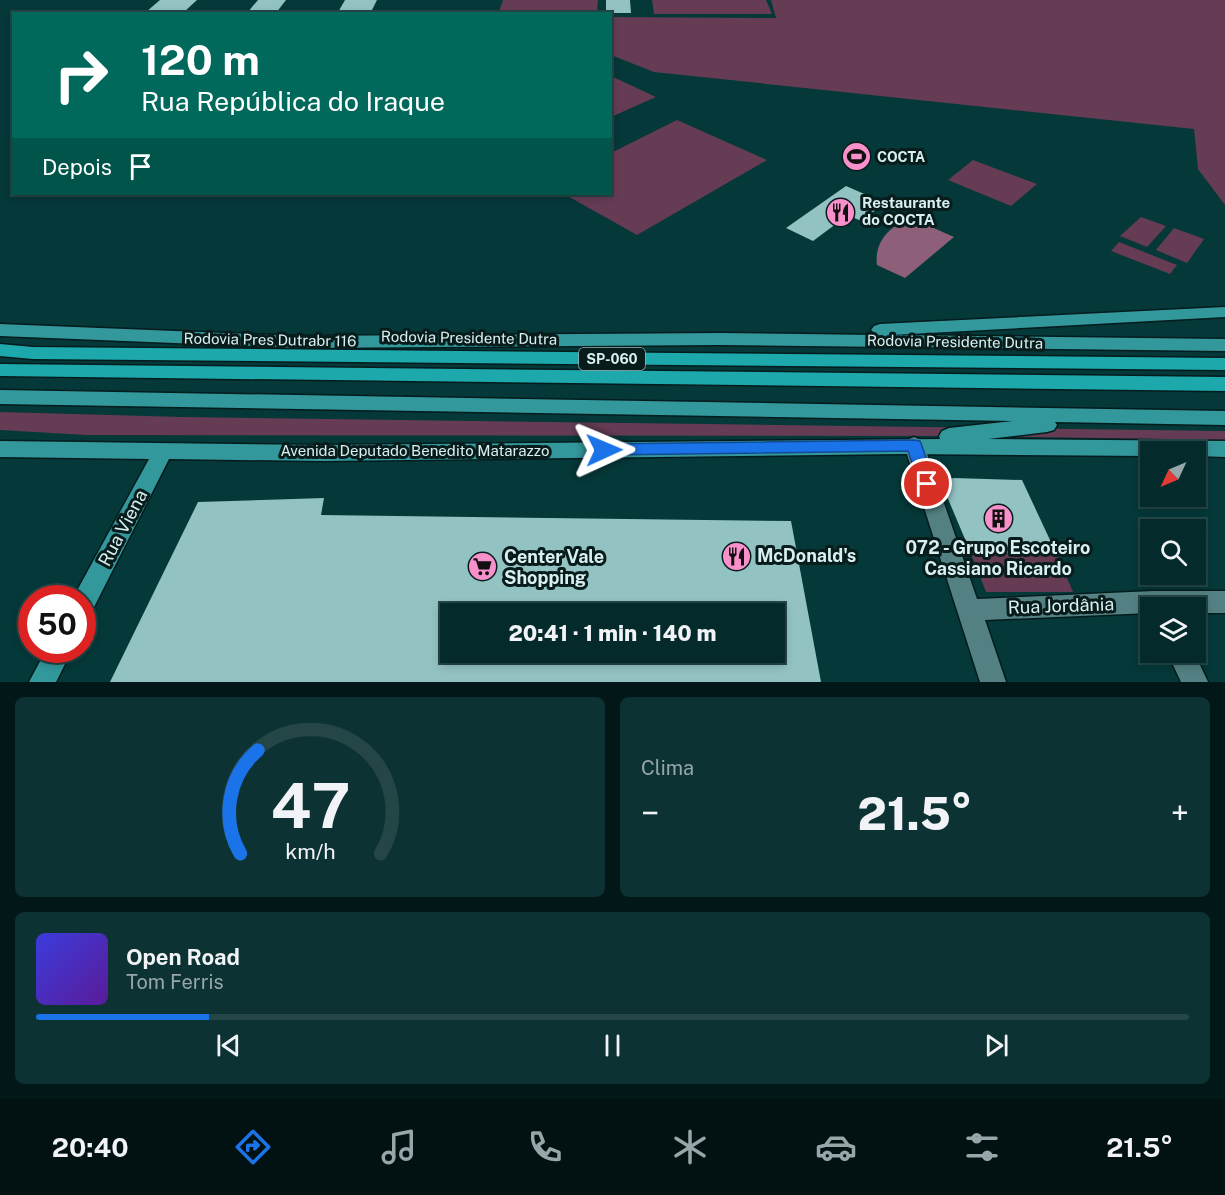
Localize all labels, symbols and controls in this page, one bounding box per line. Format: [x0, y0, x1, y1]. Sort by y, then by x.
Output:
text: 120 m [141, 35, 260, 84]
icon: right [42, 36, 120, 114]
text: Rua República do Iraque [141, 85, 445, 117]
sports icon: COCTA [840, 141, 872, 173]
place label: COCTA [877, 149, 925, 165]
icon: arrive [124, 150, 157, 183]
text: Depois [42, 154, 112, 180]
place label: Restaurante do COCTA [862, 194, 950, 228]
restaurant icon: Restaurante do COCTA [825, 196, 857, 228]
street label: Rodovia Presidente Dutra [381, 327, 557, 348]
street label: Rodovia Pres Dutrabr 116 [184, 329, 356, 350]
street label: Rodovia Presidente Dutra [867, 331, 1043, 352]
road number: SP-060 [579, 348, 645, 370]
position arrow [572, 418, 636, 482]
north arrow [1140, 441, 1206, 507]
map controls [1140, 441, 1206, 663]
street label: Avenida Deputado Benedito Matarazzo [281, 442, 549, 459]
pin [901, 458, 952, 509]
icon: arrive [910, 467, 943, 500]
street label: Rua Viena [94, 486, 151, 570]
building icon: 072 - Grupo Escoteiro Cassiano Ricardo [982, 503, 1014, 535]
button: search [1140, 519, 1206, 585]
place label: 072 - Grupo Escoteiro Cassiano Ricardo [906, 537, 1090, 579]
restaurant icon: McDonald's [720, 540, 752, 572]
place label: McDonald's [757, 545, 856, 566]
place label: Center Vale Shopping [504, 546, 604, 588]
supermarket icon: Center Vale Shopping [467, 551, 499, 583]
speed limit sign: 50 [18, 585, 96, 663]
street label: Rua Jordânia [1007, 593, 1114, 618]
button: layers [1140, 597, 1206, 663]
text: 20:41 · 1 min · 140 m [508, 620, 717, 646]
text: Clima [641, 756, 694, 780]
text: 47 [270, 769, 350, 842]
text: 21.5° [858, 787, 972, 840]
text: − [641, 794, 659, 832]
text: + [1171, 794, 1189, 832]
text: km/h [285, 839, 335, 864]
text: Open Road [126, 944, 240, 970]
text: Tom Ferris [126, 970, 224, 994]
icon: previous [212, 1029, 245, 1062]
icon: pause [596, 1029, 629, 1062]
icon: next [980, 1029, 1013, 1062]
icon: directions [232, 1126, 274, 1168]
icon: music [378, 1126, 420, 1168]
icon: phone [524, 1126, 566, 1168]
icon: climate [669, 1126, 711, 1168]
icon: car [815, 1126, 857, 1168]
icon: filters [961, 1126, 1003, 1168]
text: 20:40 [52, 1131, 129, 1163]
text: 21.5° [1106, 1131, 1173, 1163]

